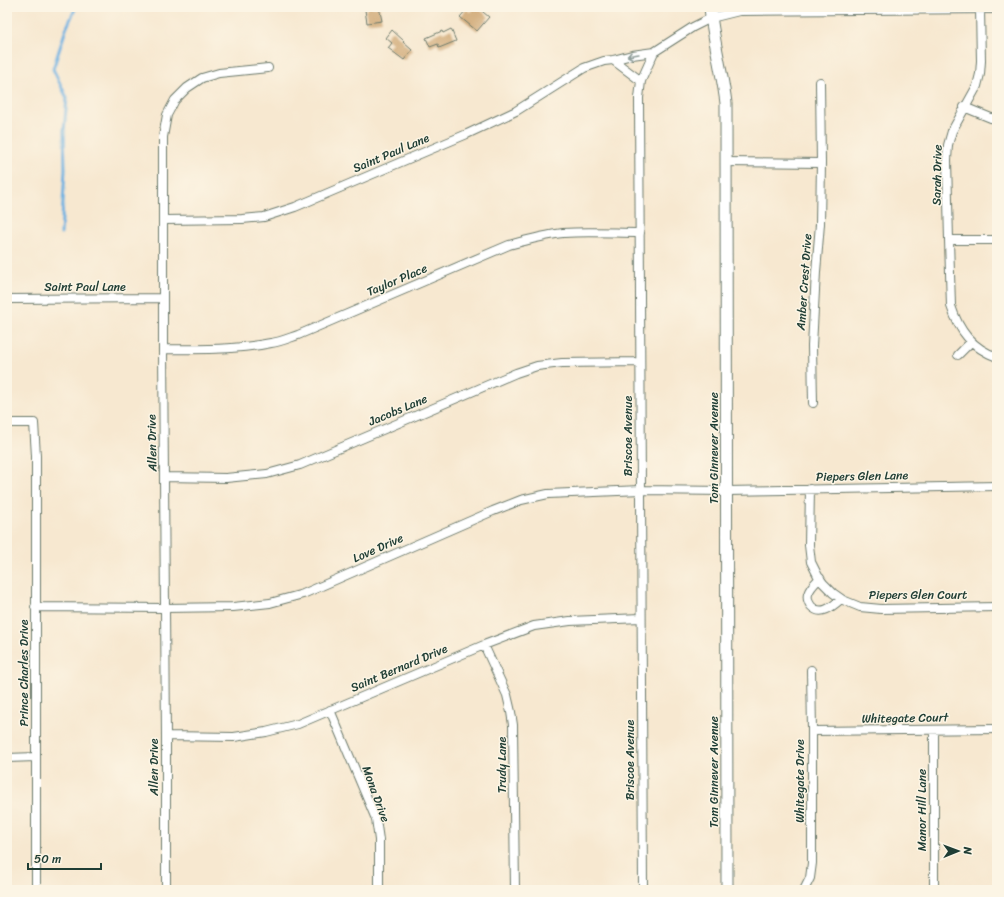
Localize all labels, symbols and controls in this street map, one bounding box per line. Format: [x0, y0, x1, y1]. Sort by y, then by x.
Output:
one-way arrow [627, 51, 640, 59]
street label: Saint Paul Lane [349, 127, 433, 179]
street label: Sarah Drive [925, 144, 949, 206]
street label: Amber Crest Drive [790, 233, 818, 332]
street label: Taylor Place [363, 257, 431, 303]
street label: Saint Paul Lane [44, 276, 126, 298]
street label: Jacobs Lane [364, 388, 431, 433]
street label: Tom Ginnever Avenue [703, 392, 725, 504]
street label: Briscoe Avenue [617, 395, 639, 476]
street label: Allen Drive [140, 414, 164, 473]
street label: Piepers Glen Lane [816, 464, 909, 488]
street label: Love Drive [349, 527, 407, 569]
street label: Piepers Glen Court [869, 584, 967, 606]
street label: Prince Charles Drive [13, 619, 35, 726]
street label: Saint Bernard Drive [347, 638, 451, 698]
street label: Whitegate Court [861, 706, 950, 730]
street label: Tom Ginnever Avenue [703, 716, 725, 828]
street label: Briscoe Avenue [619, 719, 641, 800]
street label: Trudy Lane [491, 737, 513, 793]
street label: Allen Drive [143, 738, 165, 797]
street label: Whitegate Drive [789, 739, 811, 823]
street label: Mona Drive [356, 763, 396, 825]
street label: Manor Hill Lane [911, 769, 933, 851]
north arrow [938, 831, 978, 871]
scale bar [28, 845, 101, 871]
text: N [958, 846, 977, 855]
text: 50 m [34, 848, 61, 870]

